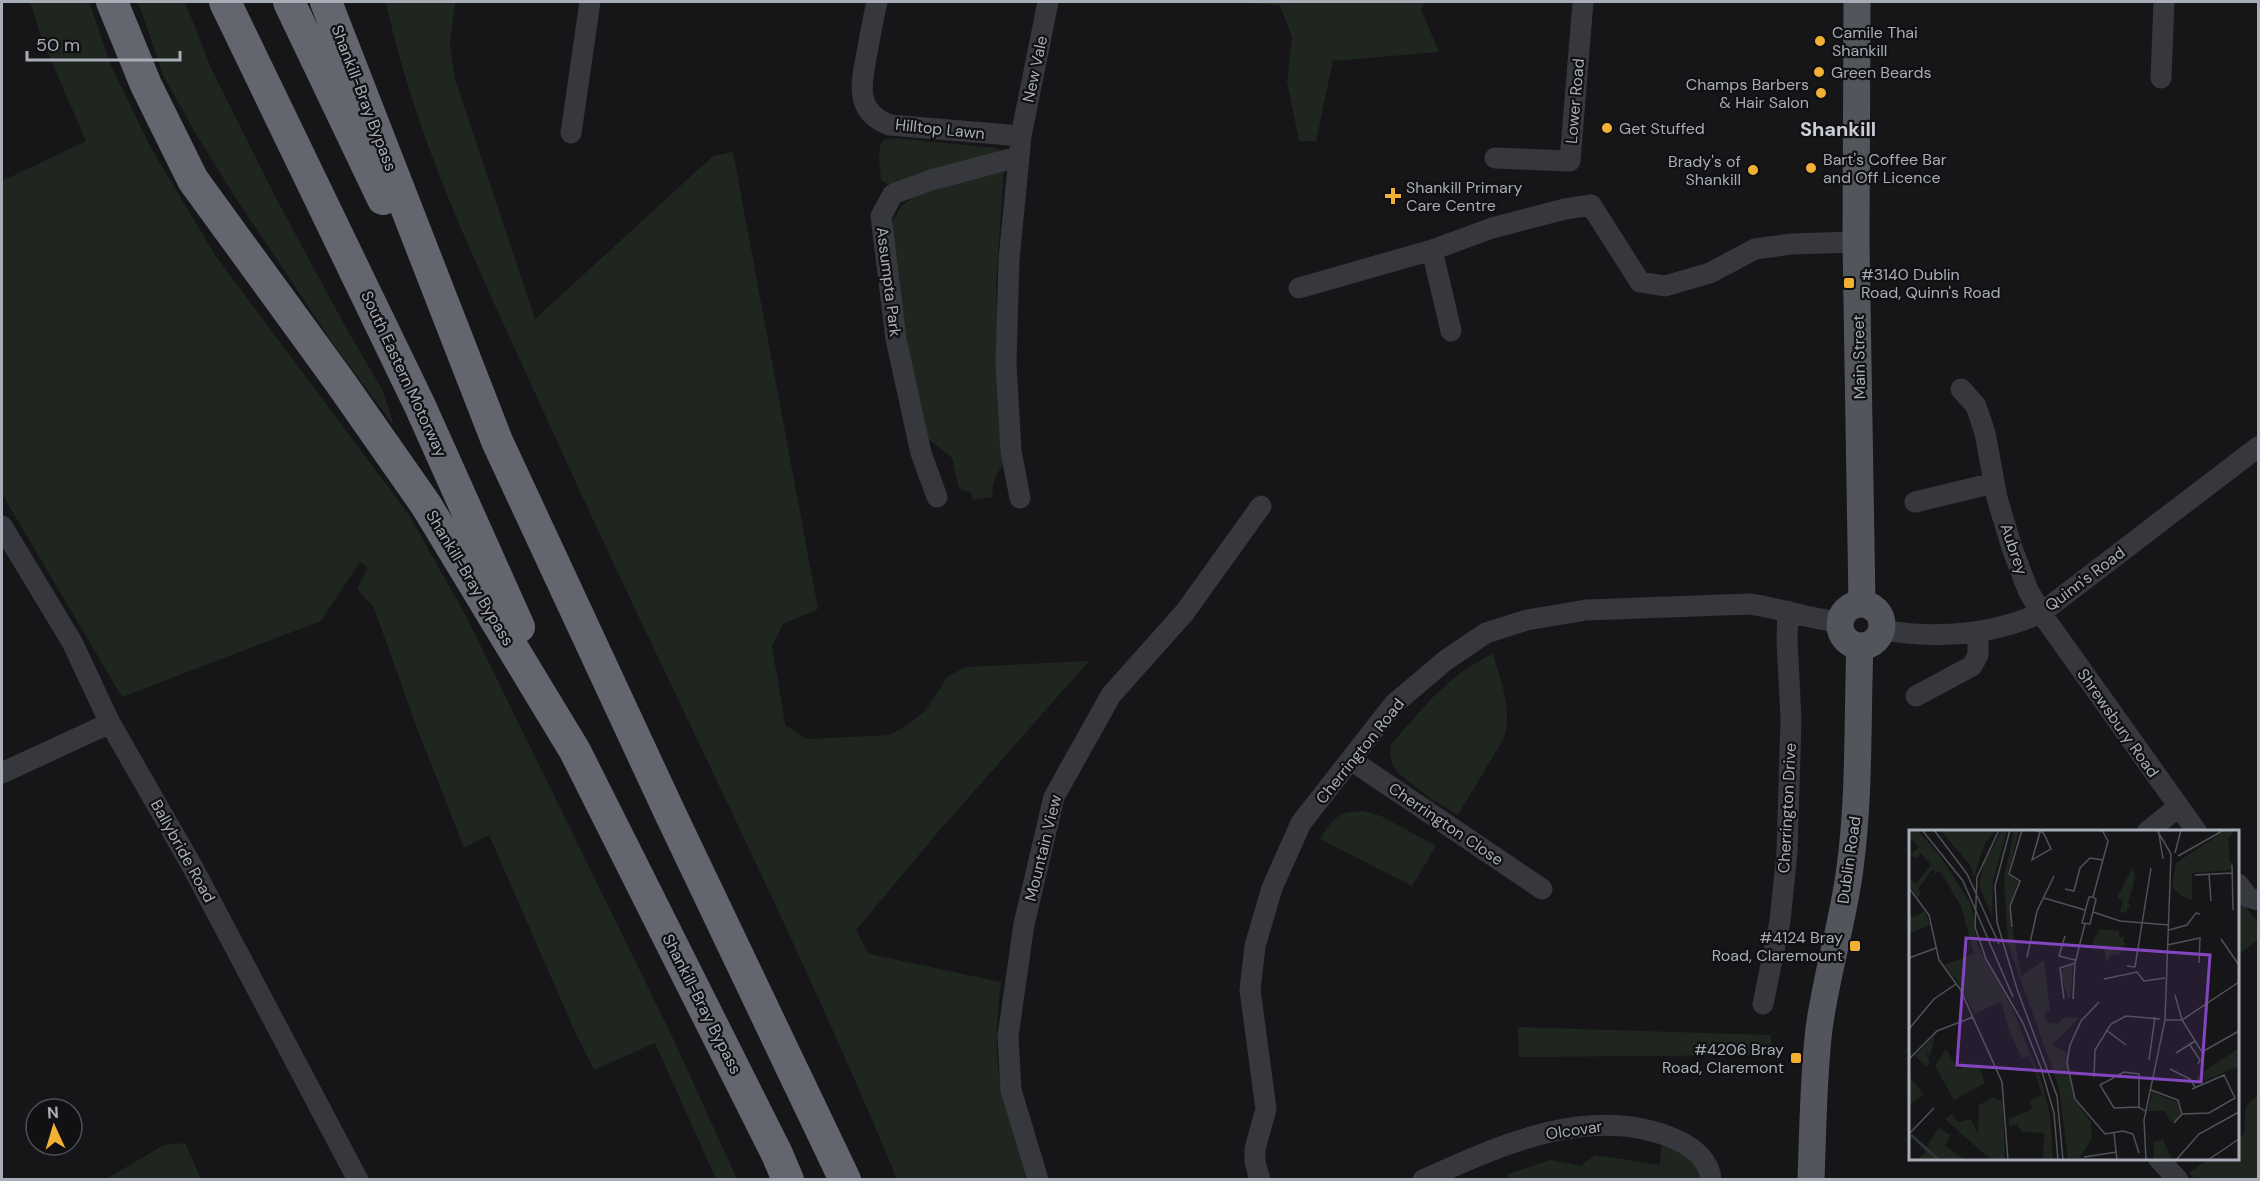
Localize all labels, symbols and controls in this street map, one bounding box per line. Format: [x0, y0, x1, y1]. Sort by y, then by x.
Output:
street label: Shankill-Bray Bypass [326, 22, 402, 174]
place label: Camile Thai Shankill [1832, 22, 1918, 61]
scale bar [27, 24, 180, 62]
text: 50 m [36, 33, 80, 57]
street label: New Vale [1018, 34, 1052, 104]
marker: Camile Thai Shankill [1813, 34, 1827, 48]
street label: Lower Road [1561, 57, 1589, 145]
place label: Green Beards [1831, 62, 1931, 83]
marker: Green Beards [1812, 65, 1826, 79]
place label: Champs Barbers & Hair Salon [1686, 74, 1809, 113]
marker: Champs Barbers & Hair Salon [1814, 86, 1828, 100]
street label: Hilltop Lawn [894, 114, 986, 144]
district label: Shankill [1800, 116, 1876, 142]
place label: Get Stuffed [1619, 118, 1705, 139]
marker: Get Stuffed [1600, 121, 1614, 135]
place label: Bart's Coffee Bar and Off Licence [1823, 149, 1947, 188]
place label: Brady's of Shankill [1668, 151, 1741, 190]
marker: Bart's Coffee Bar and Off Licence [1804, 161, 1818, 175]
marker: Brady's of Shankill [1746, 163, 1760, 177]
place label: Shankill Primary Care Centre [1406, 177, 1523, 216]
marker: Shankill Primary Care Centre [1384, 187, 1402, 205]
street label: Assumpta Park [872, 226, 906, 338]
place label: #3140 Dublin Road, Quinn's Road [1861, 264, 2000, 303]
marker: #3140 Dublin Road, Quinn's Road [1842, 276, 1856, 290]
street label: South Eastern Motorway [356, 288, 452, 461]
street label: Main Street [1848, 314, 1870, 400]
street label: Shankill-Bray Bypass [421, 506, 519, 650]
street label: Aubrey [1995, 521, 2033, 578]
street label: Quinn's Road [2041, 542, 2129, 616]
street label: Shrewsbury Road [2073, 664, 2163, 782]
street label: Cherrington Road [1311, 694, 1409, 808]
street label: Cherrington Drive [1773, 742, 1801, 874]
street label: Cherrington Close [1385, 778, 1507, 870]
street label: Mountain View [1020, 793, 1066, 903]
street label: Ballybride Road [146, 796, 220, 906]
street label: Dublin Road [1832, 815, 1866, 905]
inset map [1909, 830, 2239, 1160]
place label: #4124 Bray Road, Claremount [1712, 927, 1843, 966]
street label: Shankill-Bray Bypass [658, 930, 746, 1078]
marker: #4124 Bray Road, Claremount [1848, 939, 1862, 953]
place label: #4206 Bray Road, Claremont [1662, 1039, 1784, 1078]
marker: #4206 Bray Road, Claremont [1789, 1051, 1803, 1065]
north arrow [24, 1097, 84, 1157]
text: N [46, 1102, 60, 1123]
street label: Olcovar [1544, 1116, 1604, 1144]

